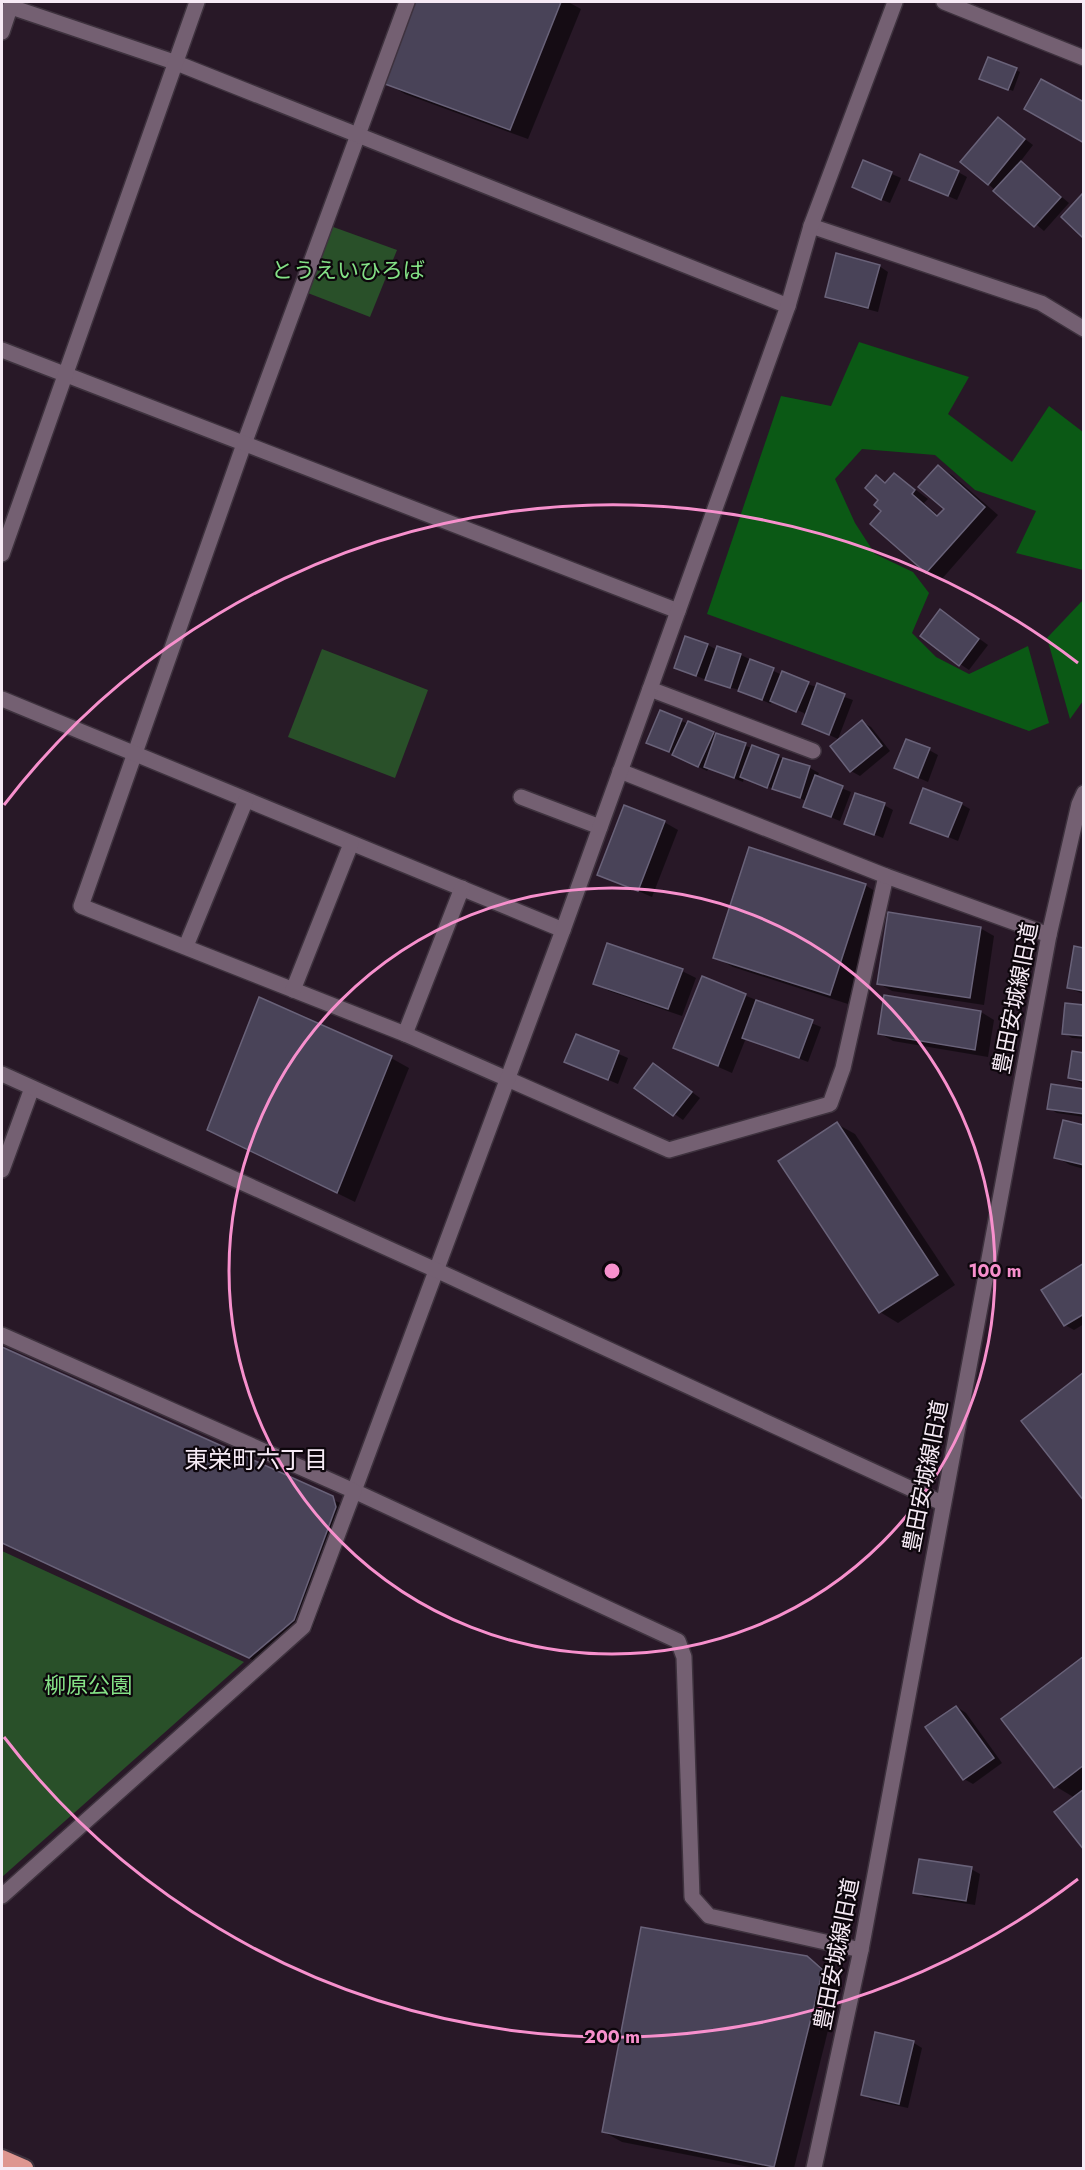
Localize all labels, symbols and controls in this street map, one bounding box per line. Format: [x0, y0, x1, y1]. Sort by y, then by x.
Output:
park label: とうえいひろば [271, 254, 425, 286]
street label: 豊田安城線旧道 [985, 919, 1045, 1077]
text: 100 m [968, 1258, 1022, 1284]
centre of rings [602, 1261, 622, 1281]
street label: 豊田安城線旧道 [895, 1397, 955, 1555]
district label: 東栄町六丁目 [184, 1442, 328, 1477]
park label: 柳原公園 [44, 1669, 132, 1701]
street label: 豊田安城線旧道 [806, 1875, 866, 2033]
text: 200 m [584, 2024, 640, 2050]

